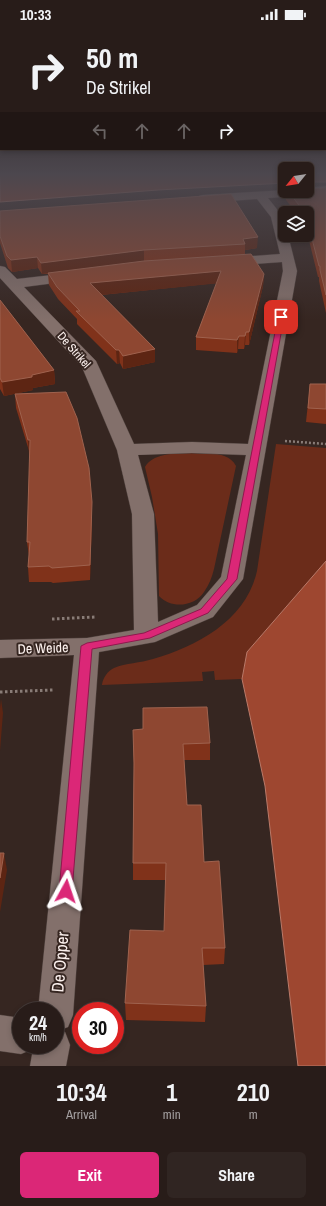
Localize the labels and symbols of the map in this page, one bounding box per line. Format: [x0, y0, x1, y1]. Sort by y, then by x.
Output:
north arrow [278, 162, 314, 198]
pin [264, 300, 298, 334]
street label: De Strikel [54, 328, 94, 372]
street label: De Weide [17, 638, 69, 658]
position arrow [45, 870, 87, 912]
street label: De Opper [45, 930, 74, 993]
speed limit sign: 30 [72, 1002, 124, 1054]

